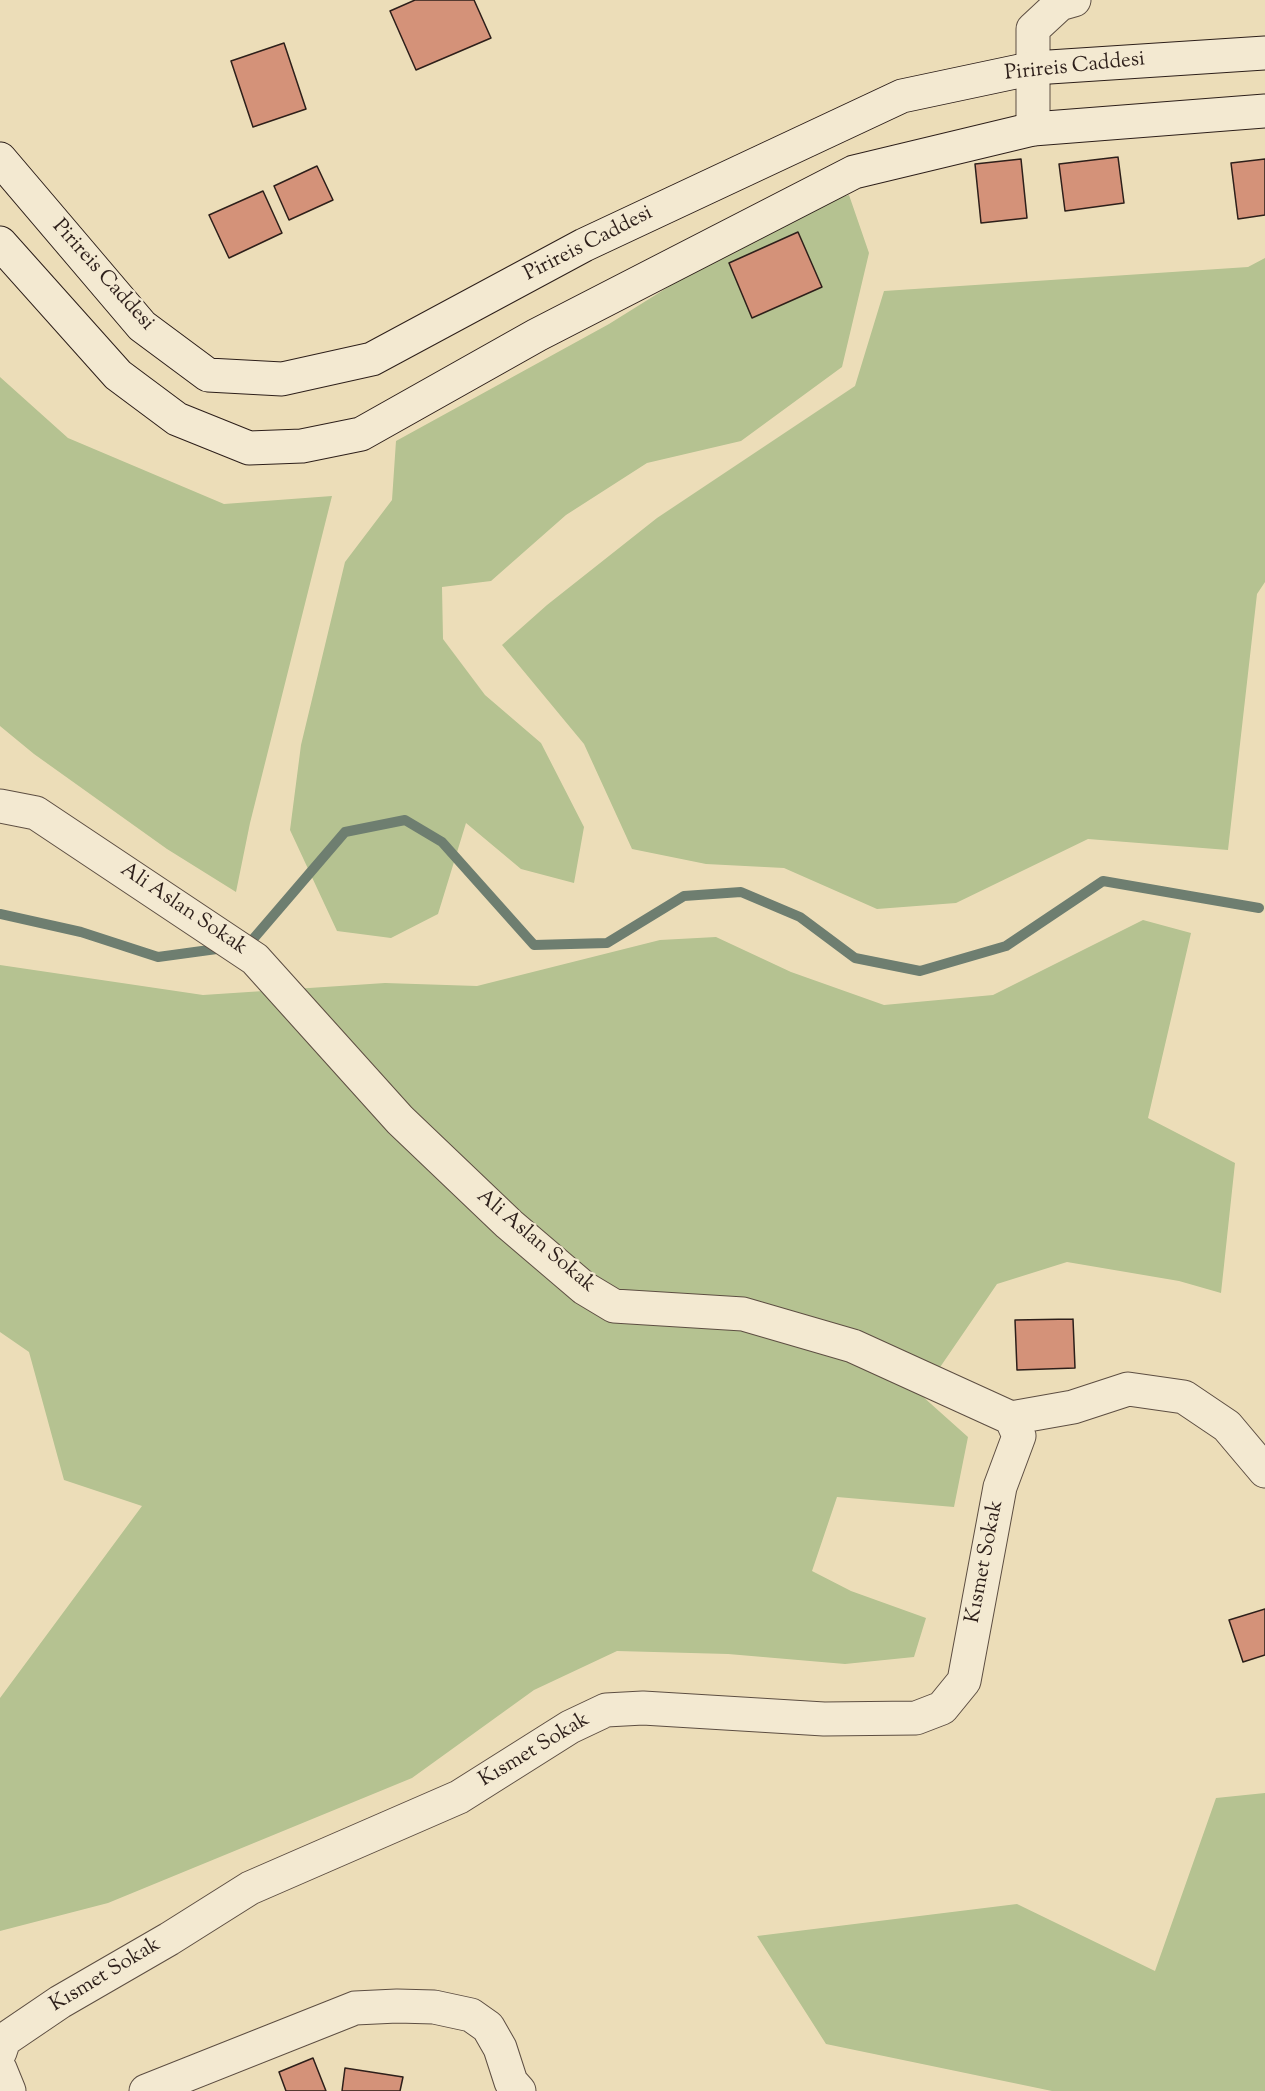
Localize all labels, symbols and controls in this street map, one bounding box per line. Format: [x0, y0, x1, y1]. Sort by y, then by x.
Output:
street label: Pirireis Caddesi [1004, 48, 1146, 88]
street label: Pirireis Caddesi [521, 202, 657, 288]
street label: Pirireis Caddesi [46, 215, 158, 337]
street label: Ali Aslan Sokak [115, 858, 251, 962]
street label: Ali Aslan Sokak [470, 1185, 600, 1299]
street label: Kısmet Sokak [962, 1499, 1010, 1625]
street label: Kısmet Sokak [475, 1708, 595, 1794]
street label: Kısmet Sokak [46, 1933, 166, 2019]

